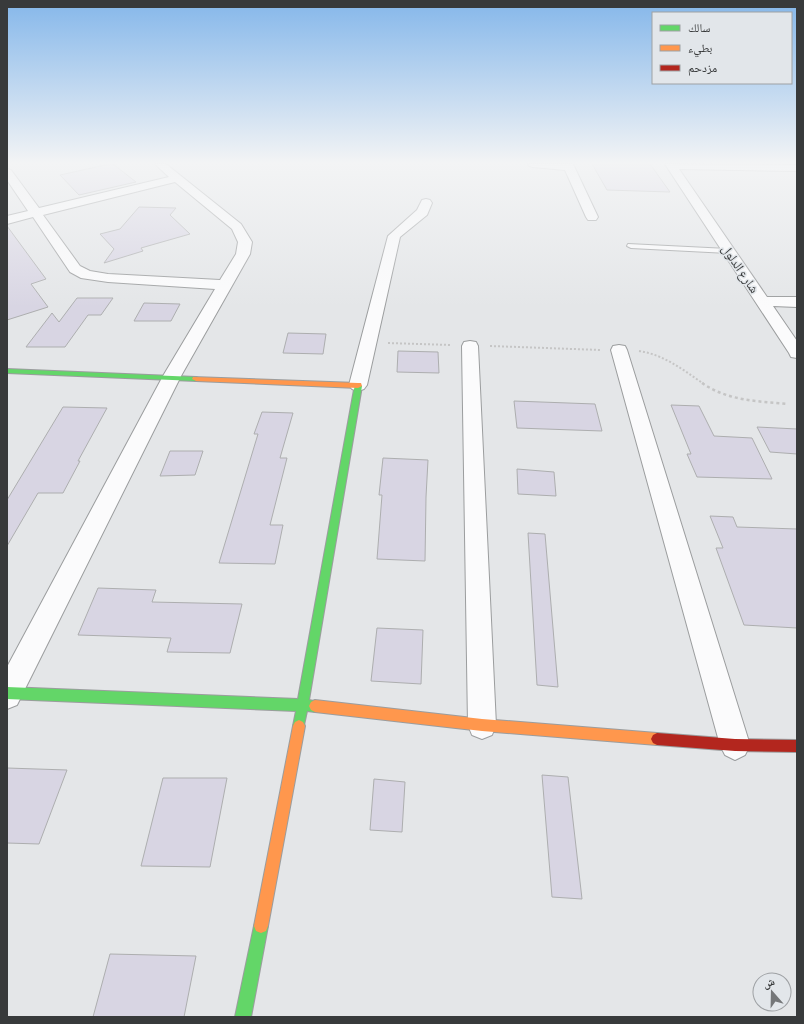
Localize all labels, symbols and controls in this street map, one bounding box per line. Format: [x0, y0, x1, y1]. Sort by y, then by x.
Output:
legend [652, 12, 792, 84]
text: سالك [688, 21, 710, 36]
text: بطيء [688, 41, 712, 58]
text: مزدحم [688, 61, 717, 76]
street label: شارع الدلول [717, 242, 762, 297]
north arrow [752, 972, 792, 1012]
text: ش [761, 975, 777, 992]

